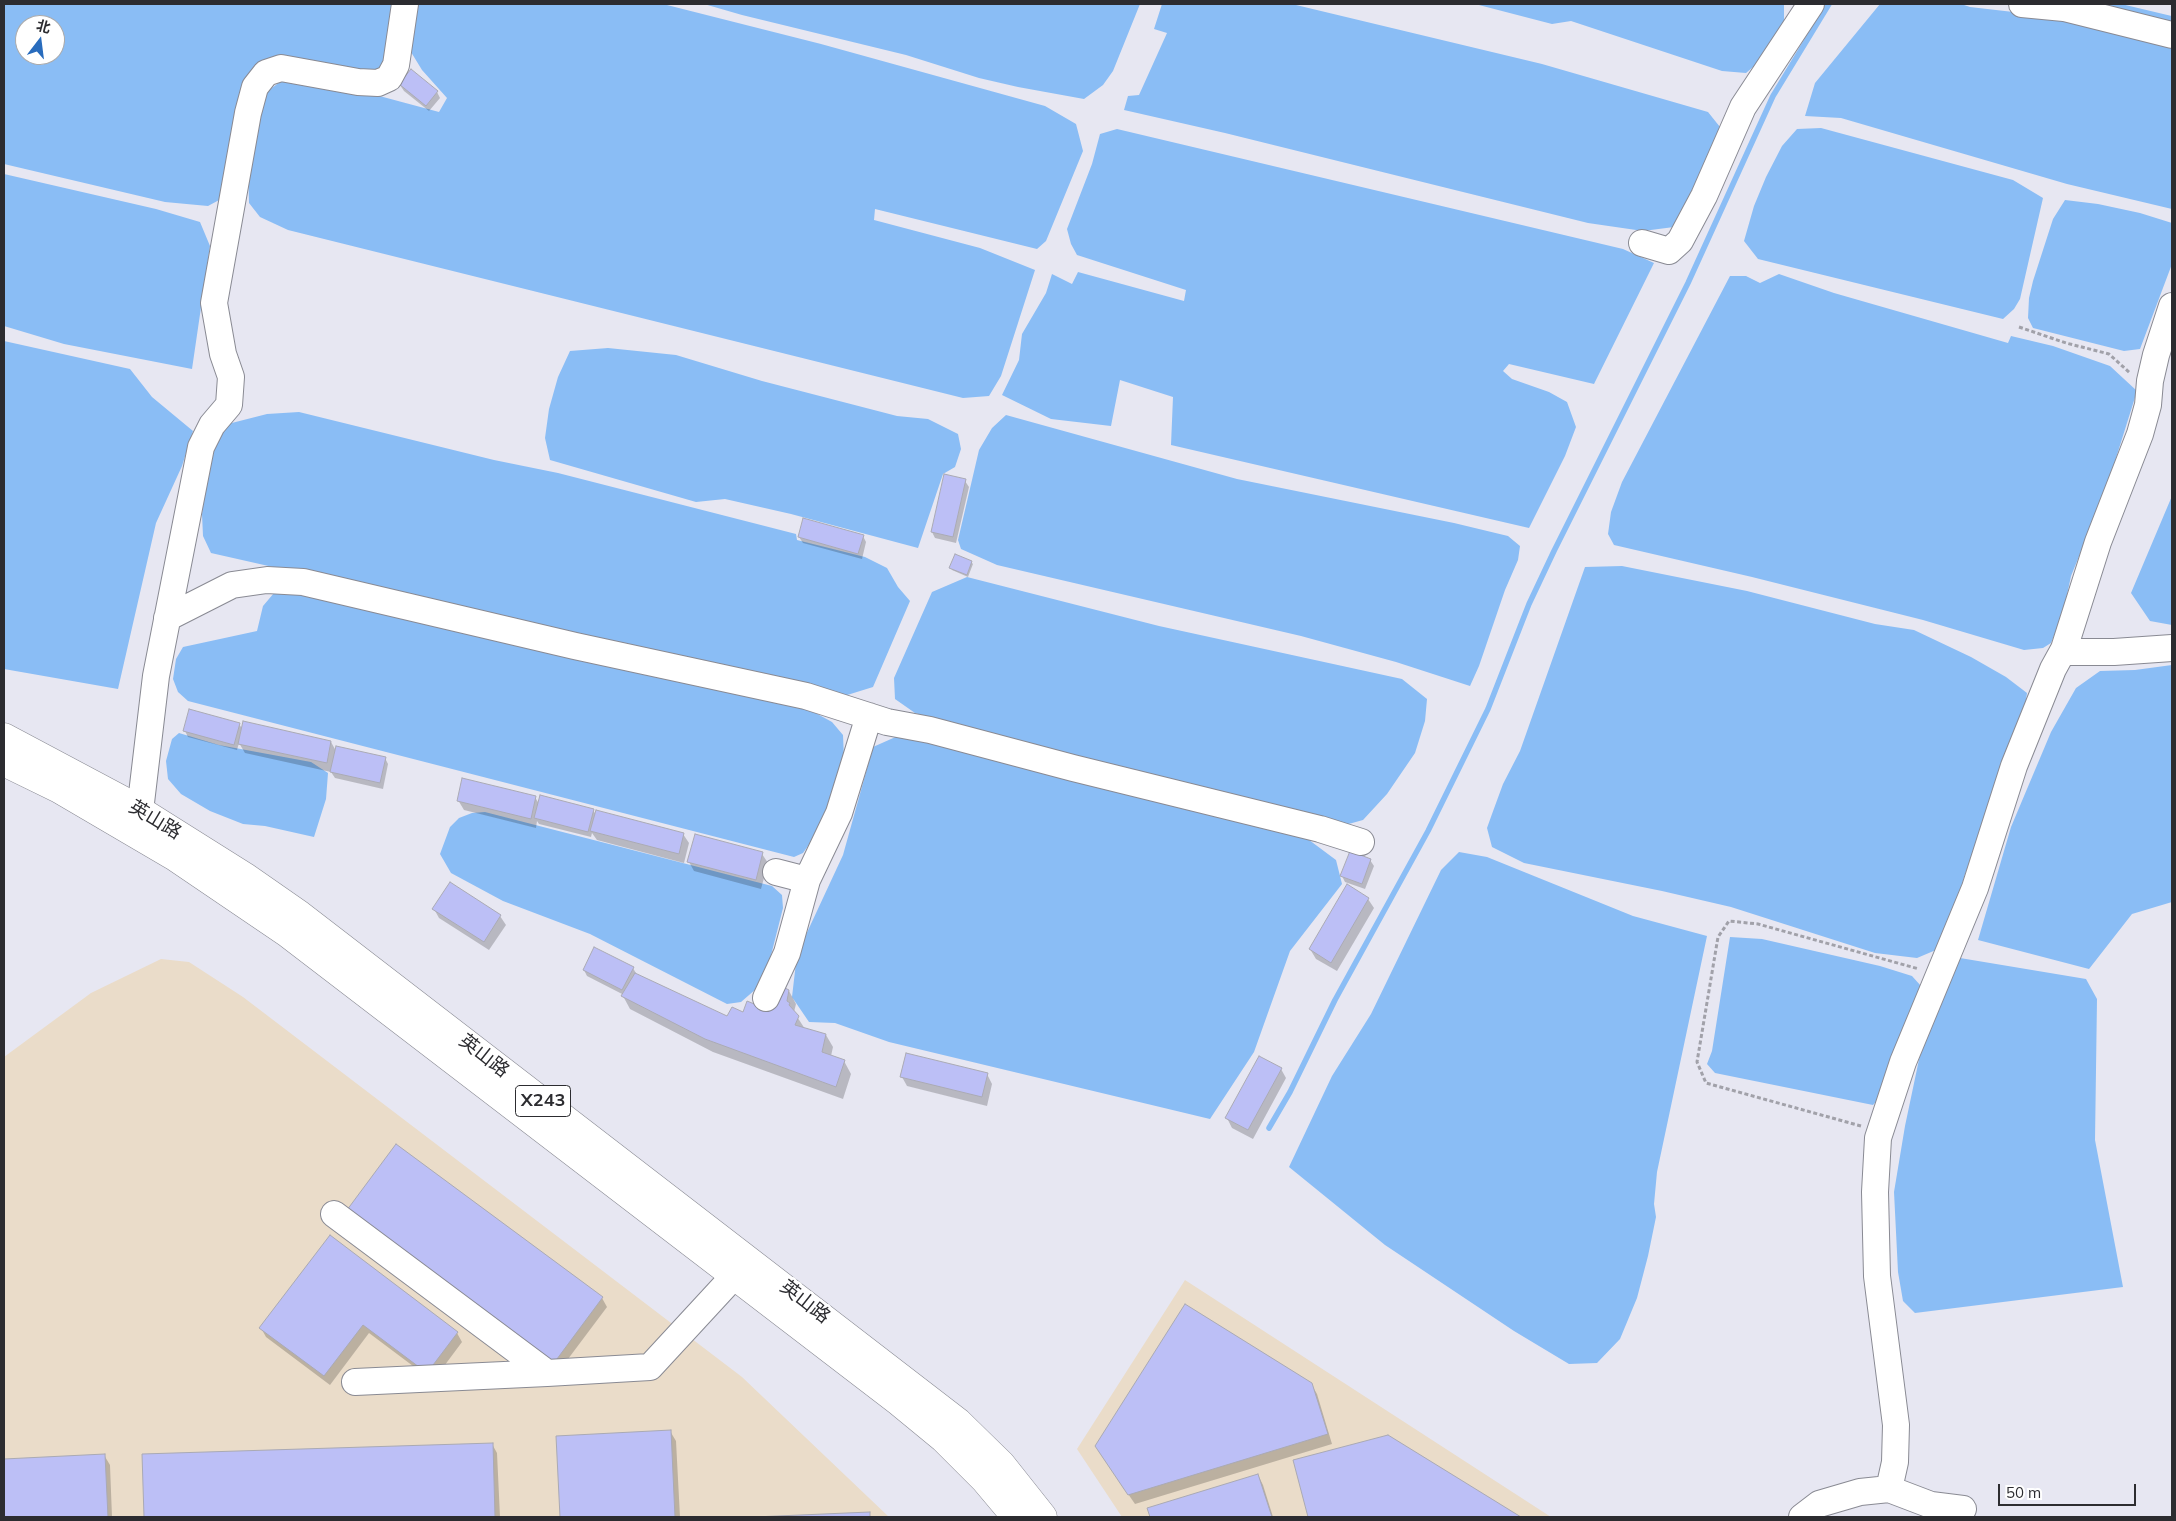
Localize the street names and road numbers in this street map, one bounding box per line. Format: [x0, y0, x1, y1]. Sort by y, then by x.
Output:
street label: 英山路 [125, 796, 185, 844]
street label: 英山路 [455, 1029, 513, 1083]
road number: X243 [516, 1086, 570, 1116]
street label: 英山路 [776, 1275, 834, 1329]

